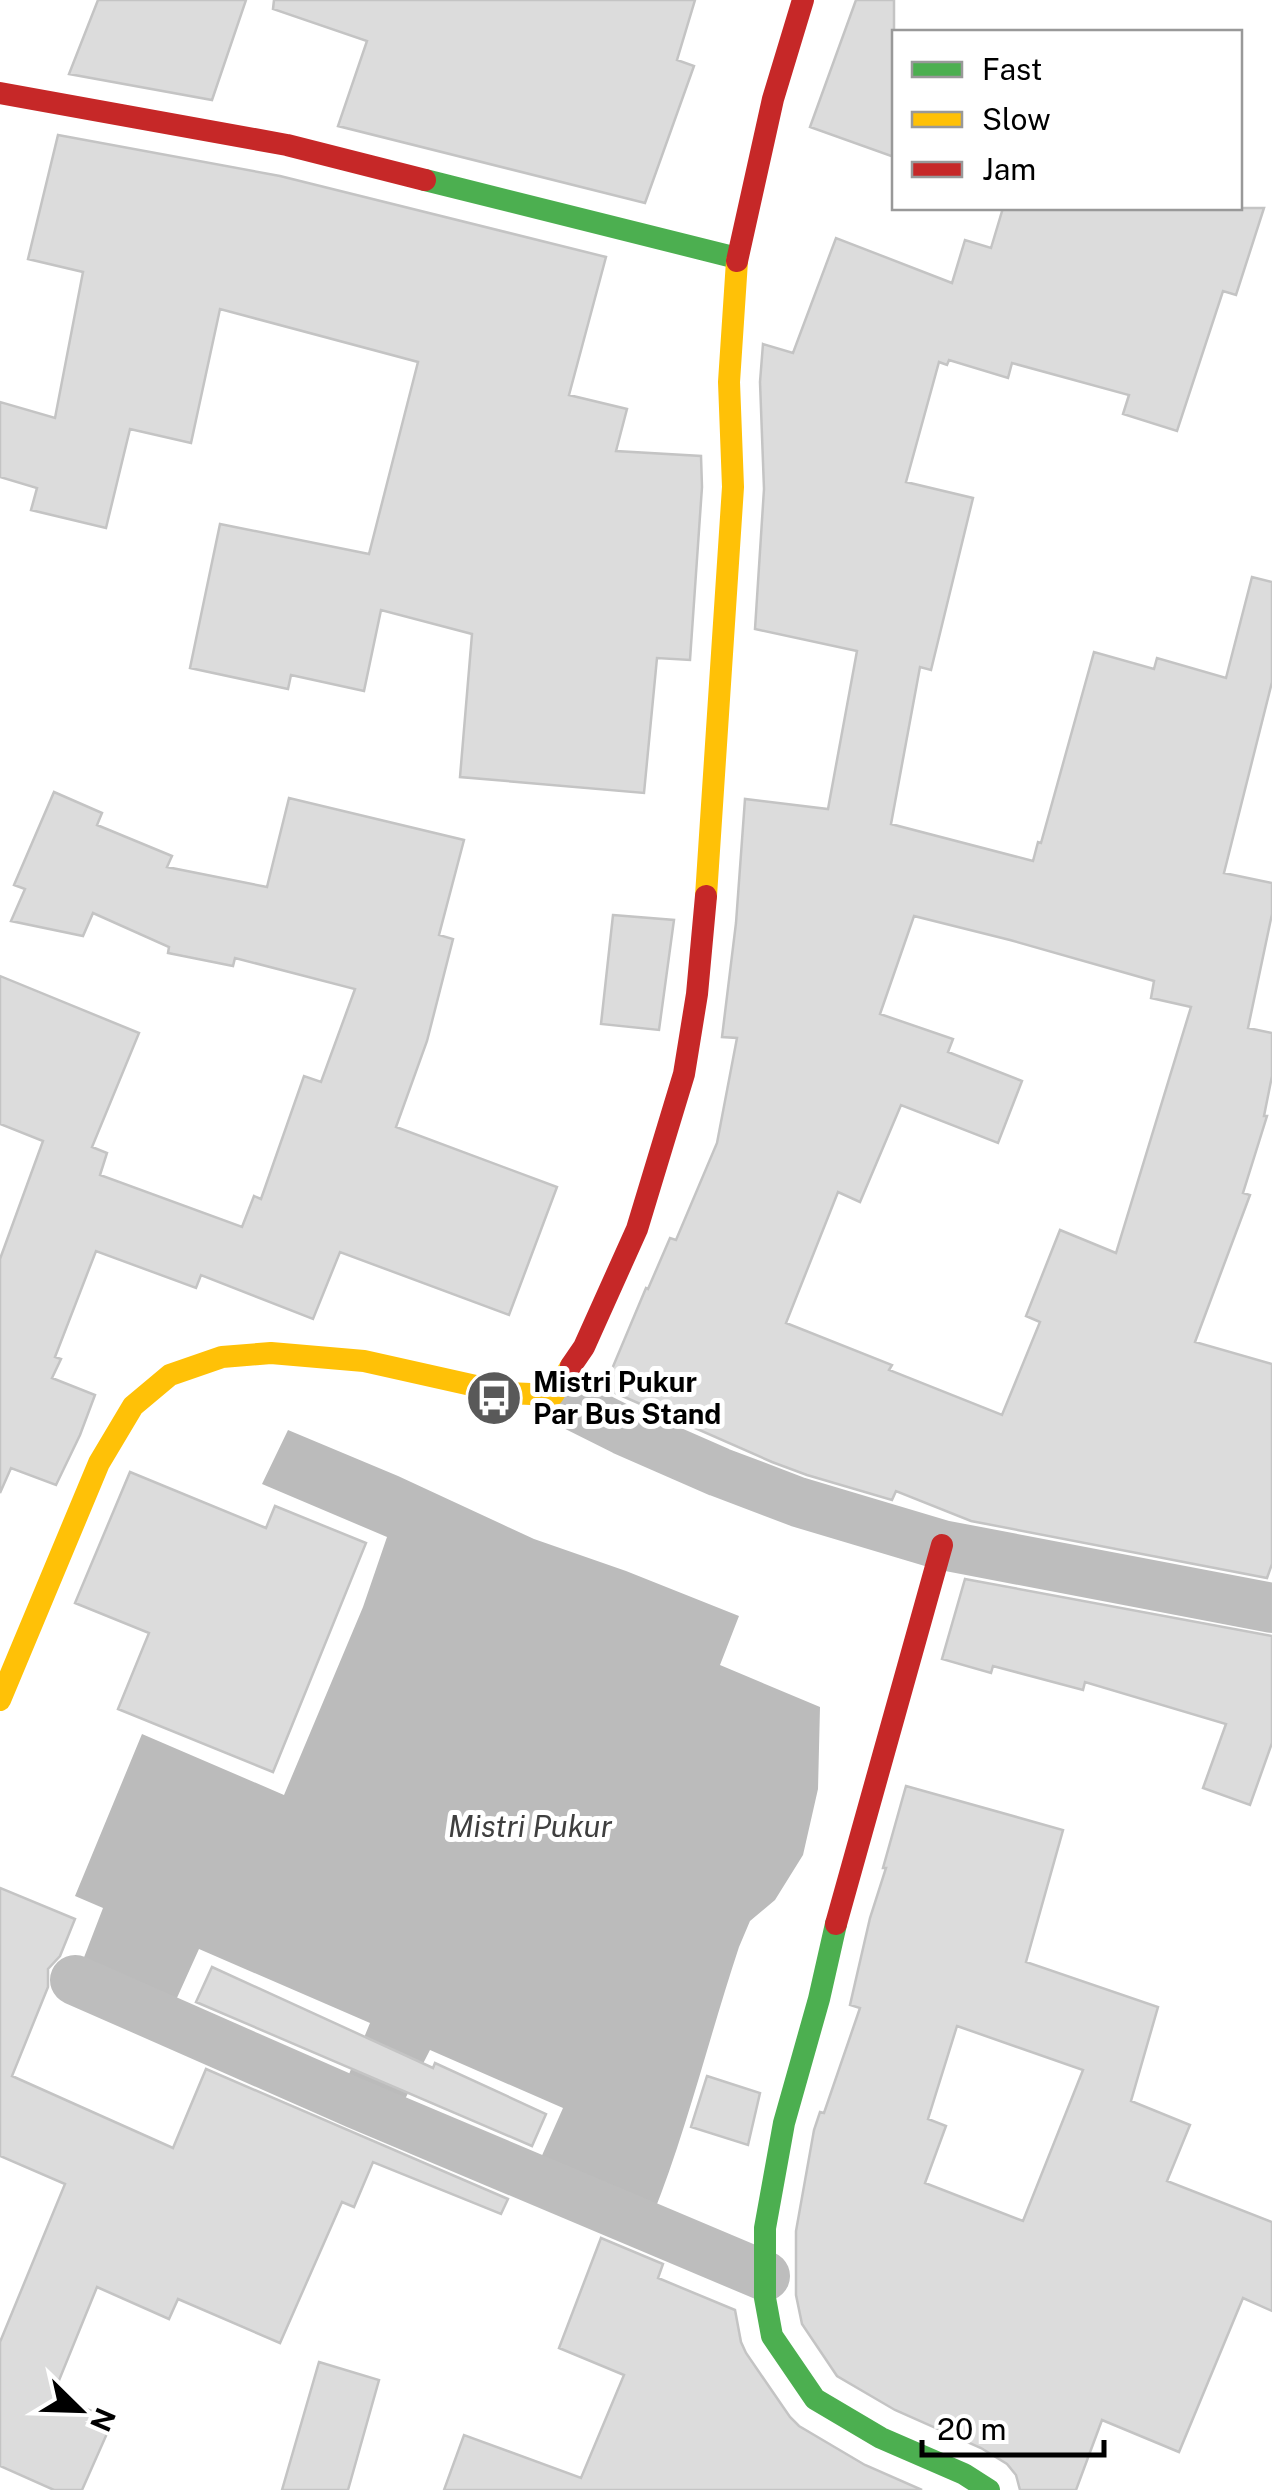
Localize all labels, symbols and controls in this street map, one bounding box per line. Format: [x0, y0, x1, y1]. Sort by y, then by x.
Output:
legend [892, 30, 1242, 210]
text: Fast [982, 51, 1042, 87]
text: Slow [982, 101, 1051, 137]
text: Jam [982, 151, 1036, 187]
place label: Mistri Pukur Par Bus Stand [533, 1365, 721, 1430]
bus stop icon: Mistri Pukur Par Bus Stand [464, 1368, 524, 1428]
water label: Mistri Pukur [448, 1808, 613, 1844]
north arrow [30, 2360, 130, 2460]
scale bar [922, 2395, 1104, 2457]
text: N [84, 2403, 123, 2436]
text: 20 m [937, 2411, 1006, 2447]

